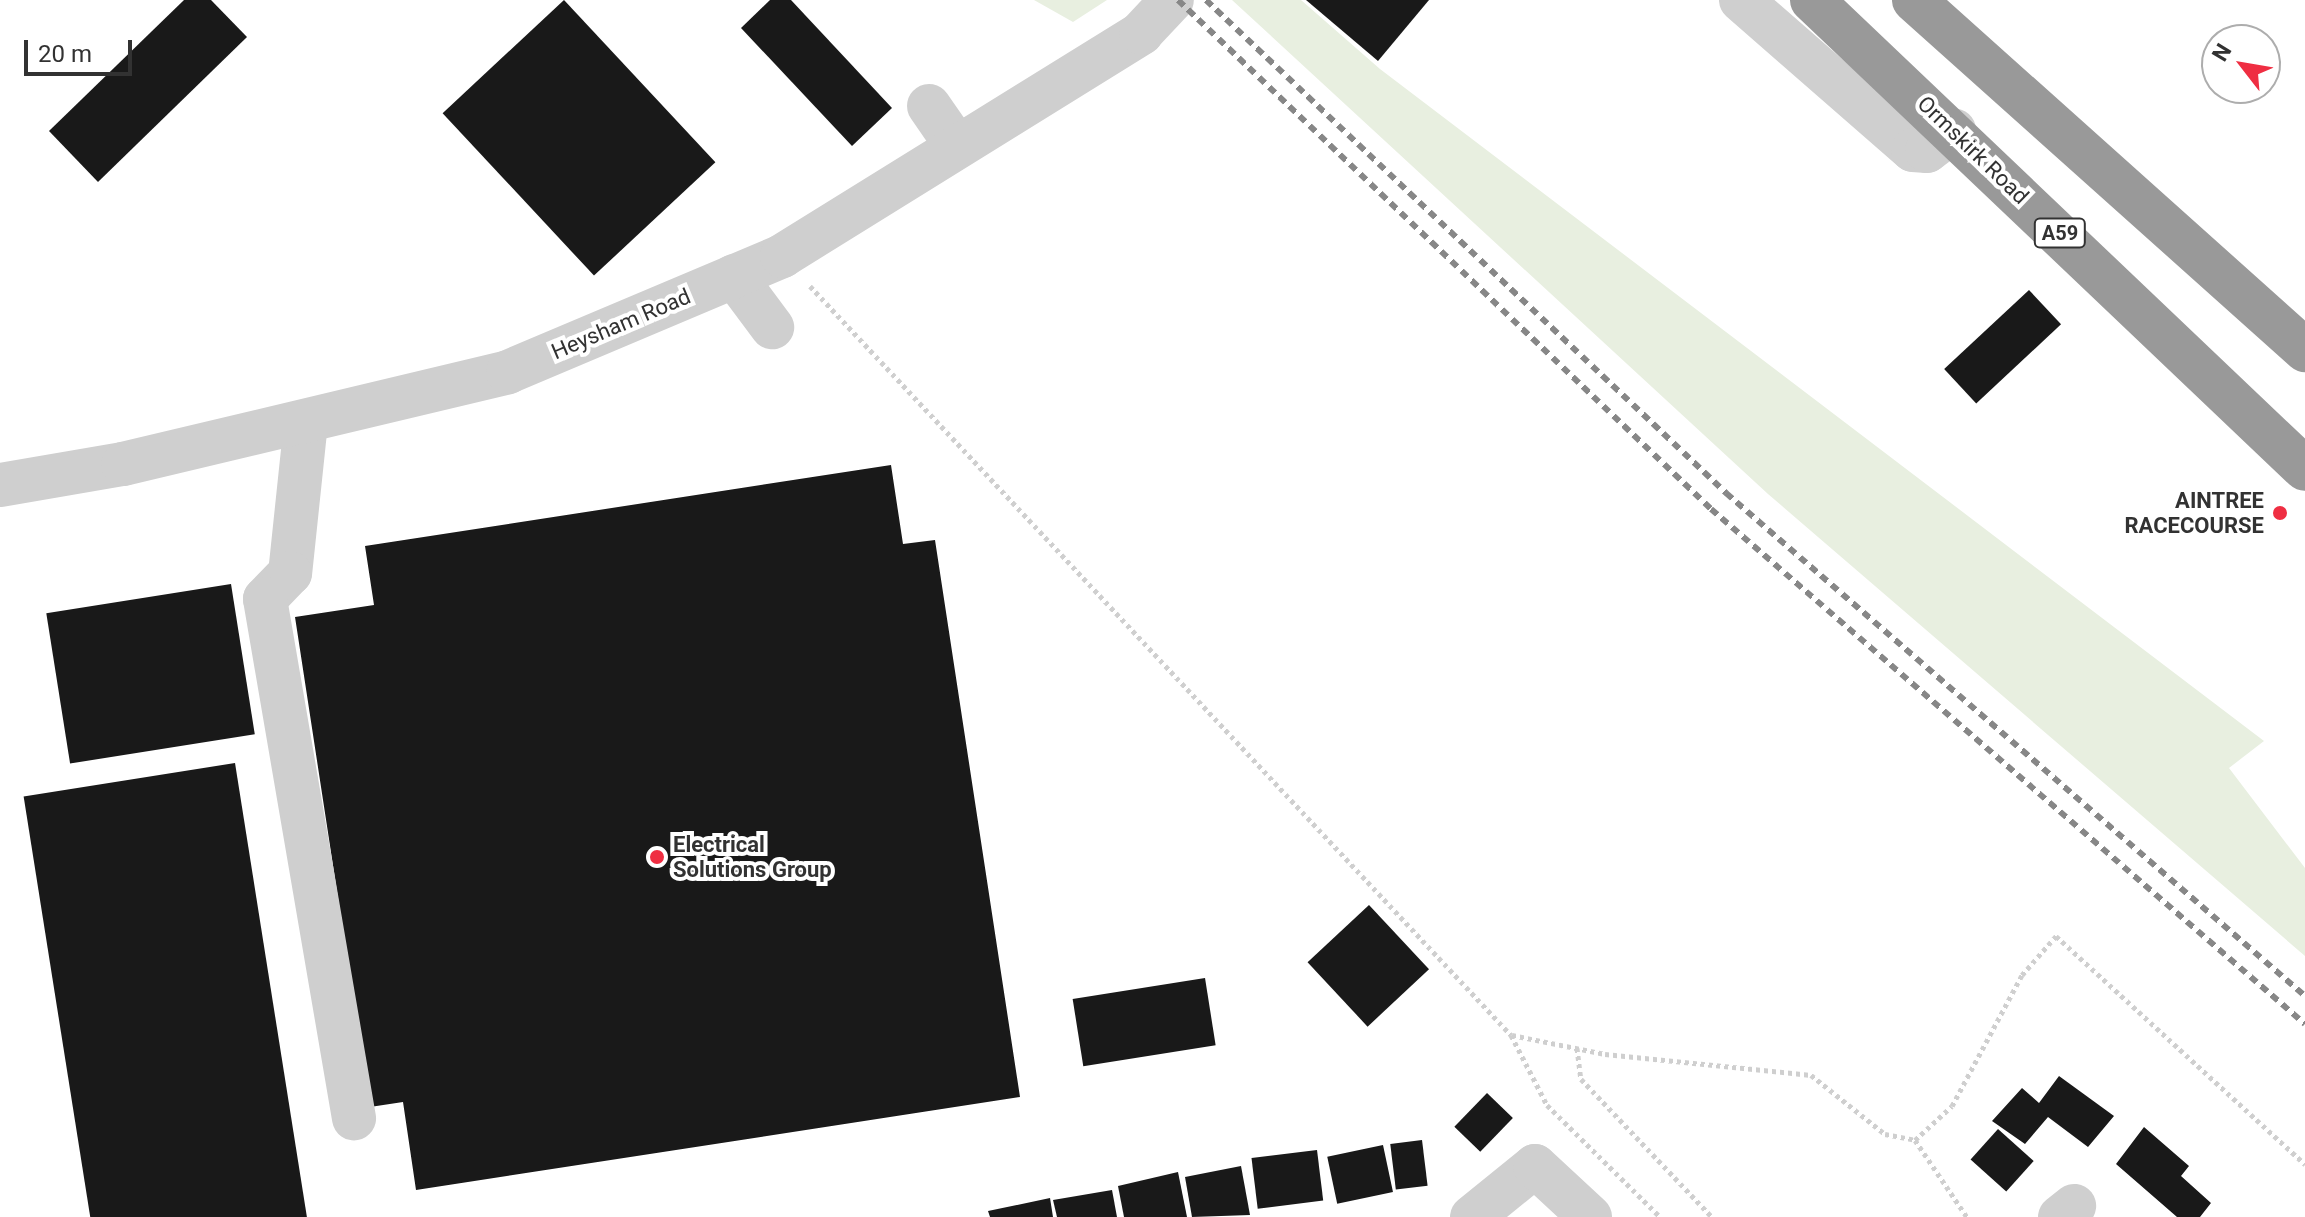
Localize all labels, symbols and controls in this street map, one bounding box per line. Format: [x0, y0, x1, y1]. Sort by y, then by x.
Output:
scale bar [28, 24, 136, 74]
north arrow [2201, 24, 2281, 104]
text: N [2207, 39, 2236, 66]
text: 20 m [38, 40, 92, 68]
street label: Ormskirk Road [1912, 90, 2034, 210]
road number: A59 [2032, 217, 2088, 249]
street label: Heysham Road [548, 283, 694, 365]
place label: AINTREE RACECOURSE [2124, 487, 2264, 538]
marker: AINTREE RACECOURSE [2271, 504, 2289, 522]
place label: Electrical Solutions Group [673, 831, 832, 882]
marker: Electrical Solutions Group [648, 848, 666, 866]

